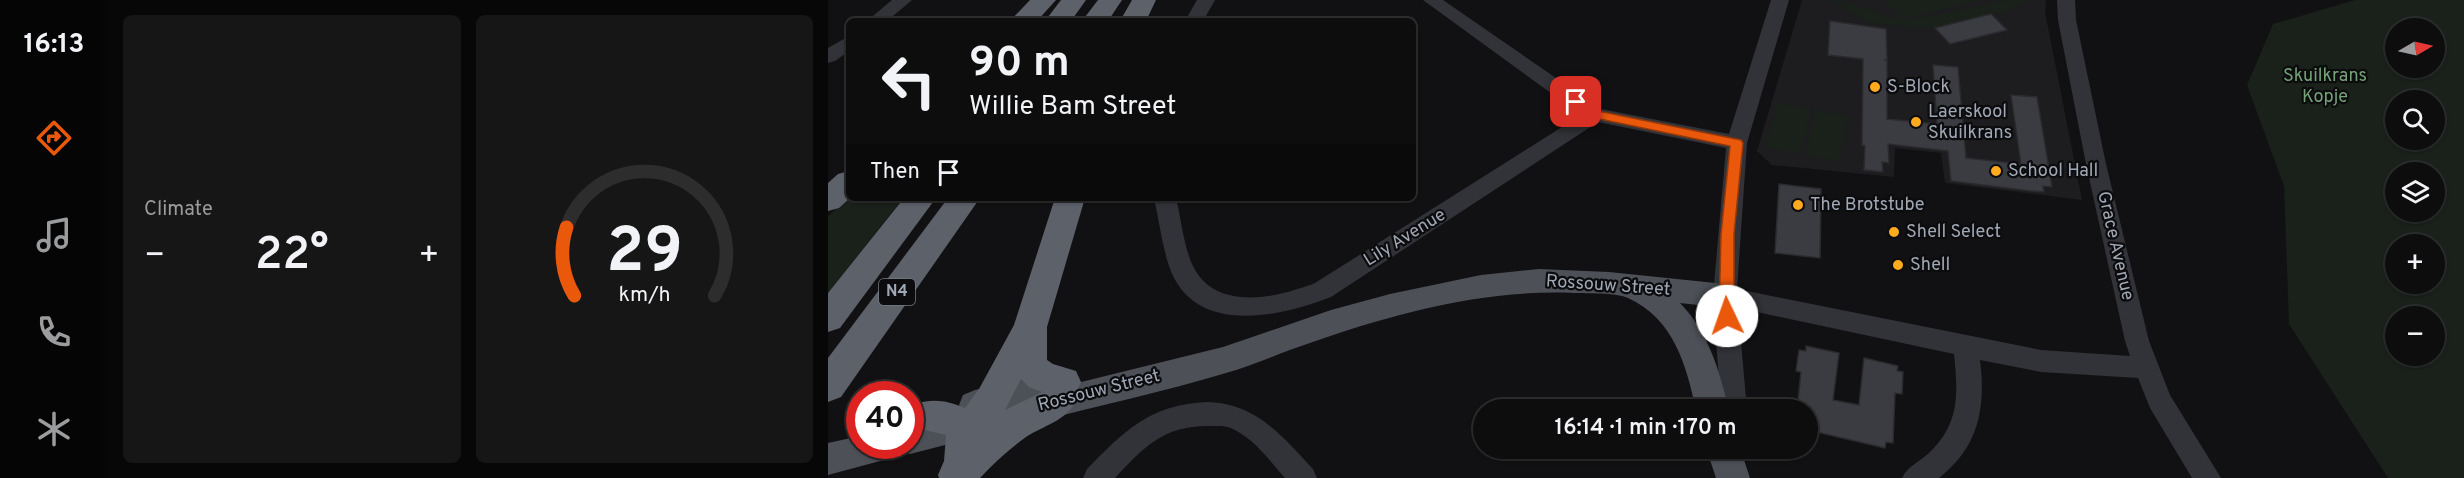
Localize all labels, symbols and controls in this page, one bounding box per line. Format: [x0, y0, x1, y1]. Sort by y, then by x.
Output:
north arrow [2385, 18, 2445, 78]
map controls [2385, 18, 2445, 366]
text: 16:13 [24, 28, 84, 62]
text: 90 m [969, 38, 1070, 91]
icon: left [870, 42, 948, 120]
park label: Skuilkrans Kopje [2283, 65, 2367, 109]
pin [1550, 76, 1601, 127]
place label: S-Block [1887, 76, 1950, 99]
marker: S-Block [1868, 80, 1882, 94]
icon: arrive [1559, 85, 1592, 118]
text: Willie Bam Street [969, 90, 1176, 124]
button: search [2385, 90, 2445, 150]
place label: Laerskool Skuilkrans [1928, 101, 2012, 145]
marker: Laerskool Skuilkrans [1909, 115, 1923, 129]
icon: directions [33, 117, 75, 159]
icon: arrive [932, 156, 965, 189]
text: Then [870, 159, 920, 186]
place label: School Hall [2008, 160, 2098, 183]
button: layers [2385, 162, 2445, 222]
marker: School Hall [1989, 164, 2003, 178]
street label: Grace Avenue [2091, 189, 2139, 303]
place label: The Brotstube [1810, 194, 1925, 217]
text: Climate [144, 197, 213, 223]
marker: The Brotstube [1791, 198, 1805, 212]
street label: Lily Avenue [1360, 204, 1450, 272]
icon: music [33, 214, 75, 256]
text: 29 [606, 215, 682, 294]
place label: Shell Select [1906, 221, 2001, 244]
marker: Shell Select [1887, 225, 1901, 239]
text: 22° [255, 228, 329, 285]
button: + [2385, 234, 2445, 294]
text: − [144, 236, 165, 278]
text: + [418, 236, 439, 278]
place label: Shell [1910, 254, 1950, 277]
marker: Shell [1891, 258, 1905, 272]
street label: Rossouw Street [1545, 270, 1671, 302]
road number: N4 [879, 279, 915, 305]
text: km/h [618, 282, 670, 309]
position arrow [1695, 284, 1759, 348]
button: − [2385, 306, 2445, 366]
icon: phone [33, 311, 75, 353]
street label: Rossouw Street [1036, 365, 1162, 417]
speed limit sign: 40 [846, 381, 924, 459]
icon: climate [33, 408, 75, 450]
text: 16:14 · 1 min · 170 m [1555, 415, 1736, 442]

